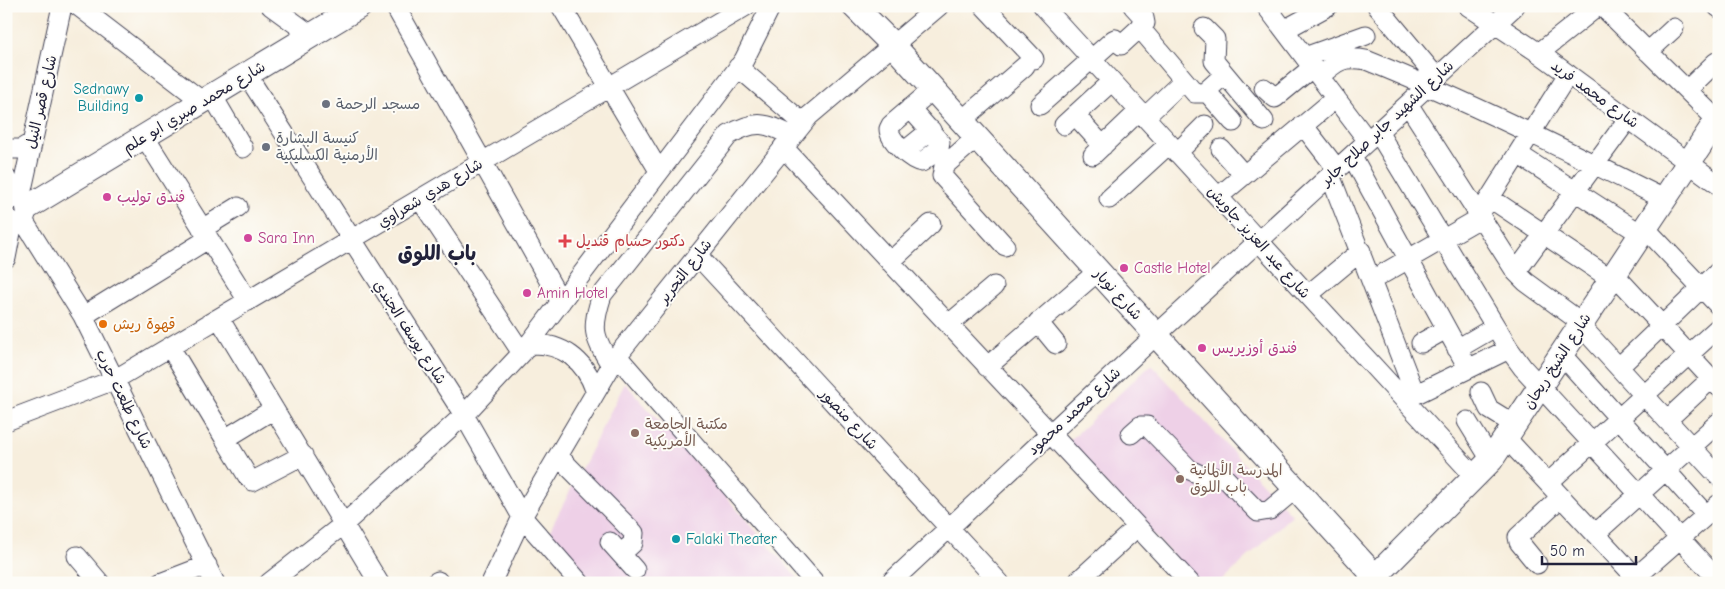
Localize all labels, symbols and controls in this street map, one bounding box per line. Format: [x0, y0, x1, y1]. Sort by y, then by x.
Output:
street label: شارع قصر النيل [21, 53, 61, 151]
street label: شارع محمد فريد [1547, 56, 1642, 133]
street label: شارع محمد صبري ابو علم [120, 57, 270, 159]
street label: شارع الشهيد جابر صلاح جابر [1315, 57, 1458, 191]
place label: Sednawy Building [74, 80, 129, 115]
marker: Sednawy Building [133, 92, 145, 104]
place label: مسجد الرحمة [336, 95, 420, 113]
marker: مسجد الرحمة [320, 98, 332, 110]
place label: كنيسة البشارة الأرمنية الكسليكية [276, 129, 378, 164]
marker: كنيسة البشارة الأرمنية الكسليكية [260, 141, 272, 153]
street label: شارع هدي شعراوي [374, 155, 487, 233]
street label: شارع عبد العزيز جاويش [1203, 182, 1314, 303]
place label: فندق توليب [117, 188, 185, 206]
marker: فندق توليب [101, 191, 113, 203]
place label: Sara Inn [258, 229, 315, 247]
marker: Sara Inn [242, 232, 254, 244]
place label: دكتور حسام قنديل [576, 232, 685, 252]
marker: دكتور حسام قنديل [558, 234, 572, 248]
street label: شارع التحرير [653, 235, 716, 309]
district label: باب اللوق [398, 242, 476, 266]
place label: Castle Hotel [1134, 259, 1211, 277]
marker: Castle Hotel [1118, 262, 1130, 274]
street label: شارع نوبار [1089, 264, 1146, 324]
street label: شارع يوسف الجندي [368, 277, 450, 388]
place label: Amin Hotel [537, 284, 608, 302]
marker: Amin Hotel [521, 287, 533, 299]
street label: شارع الشيخ ريحان [1519, 310, 1596, 413]
place label: قهوة ريش [113, 315, 175, 334]
marker: قهوة ريش [97, 318, 109, 330]
place label: فندق أوزيريس [1212, 339, 1297, 357]
marker: فندق أوزيريس [1196, 342, 1208, 354]
street label: شارع طلعت حرب [91, 346, 156, 452]
street label: شارع محمد محمود [1024, 363, 1125, 459]
street label: شارع منصور [815, 384, 882, 454]
place label: مكتبة الجامعة الأمريكية [645, 415, 728, 450]
marker: مكتبة الجامعة الأمريكية [629, 427, 641, 439]
place label: المدرسة الألمانية باب اللوق [1190, 460, 1283, 496]
marker: المدرسة الألمانية باب اللوق [1174, 473, 1186, 485]
place label: Falaki Theater [686, 530, 777, 548]
marker: Falaki Theater [670, 533, 682, 545]
scale bar [1542, 534, 1636, 566]
text: 50 m [1550, 542, 1585, 560]

